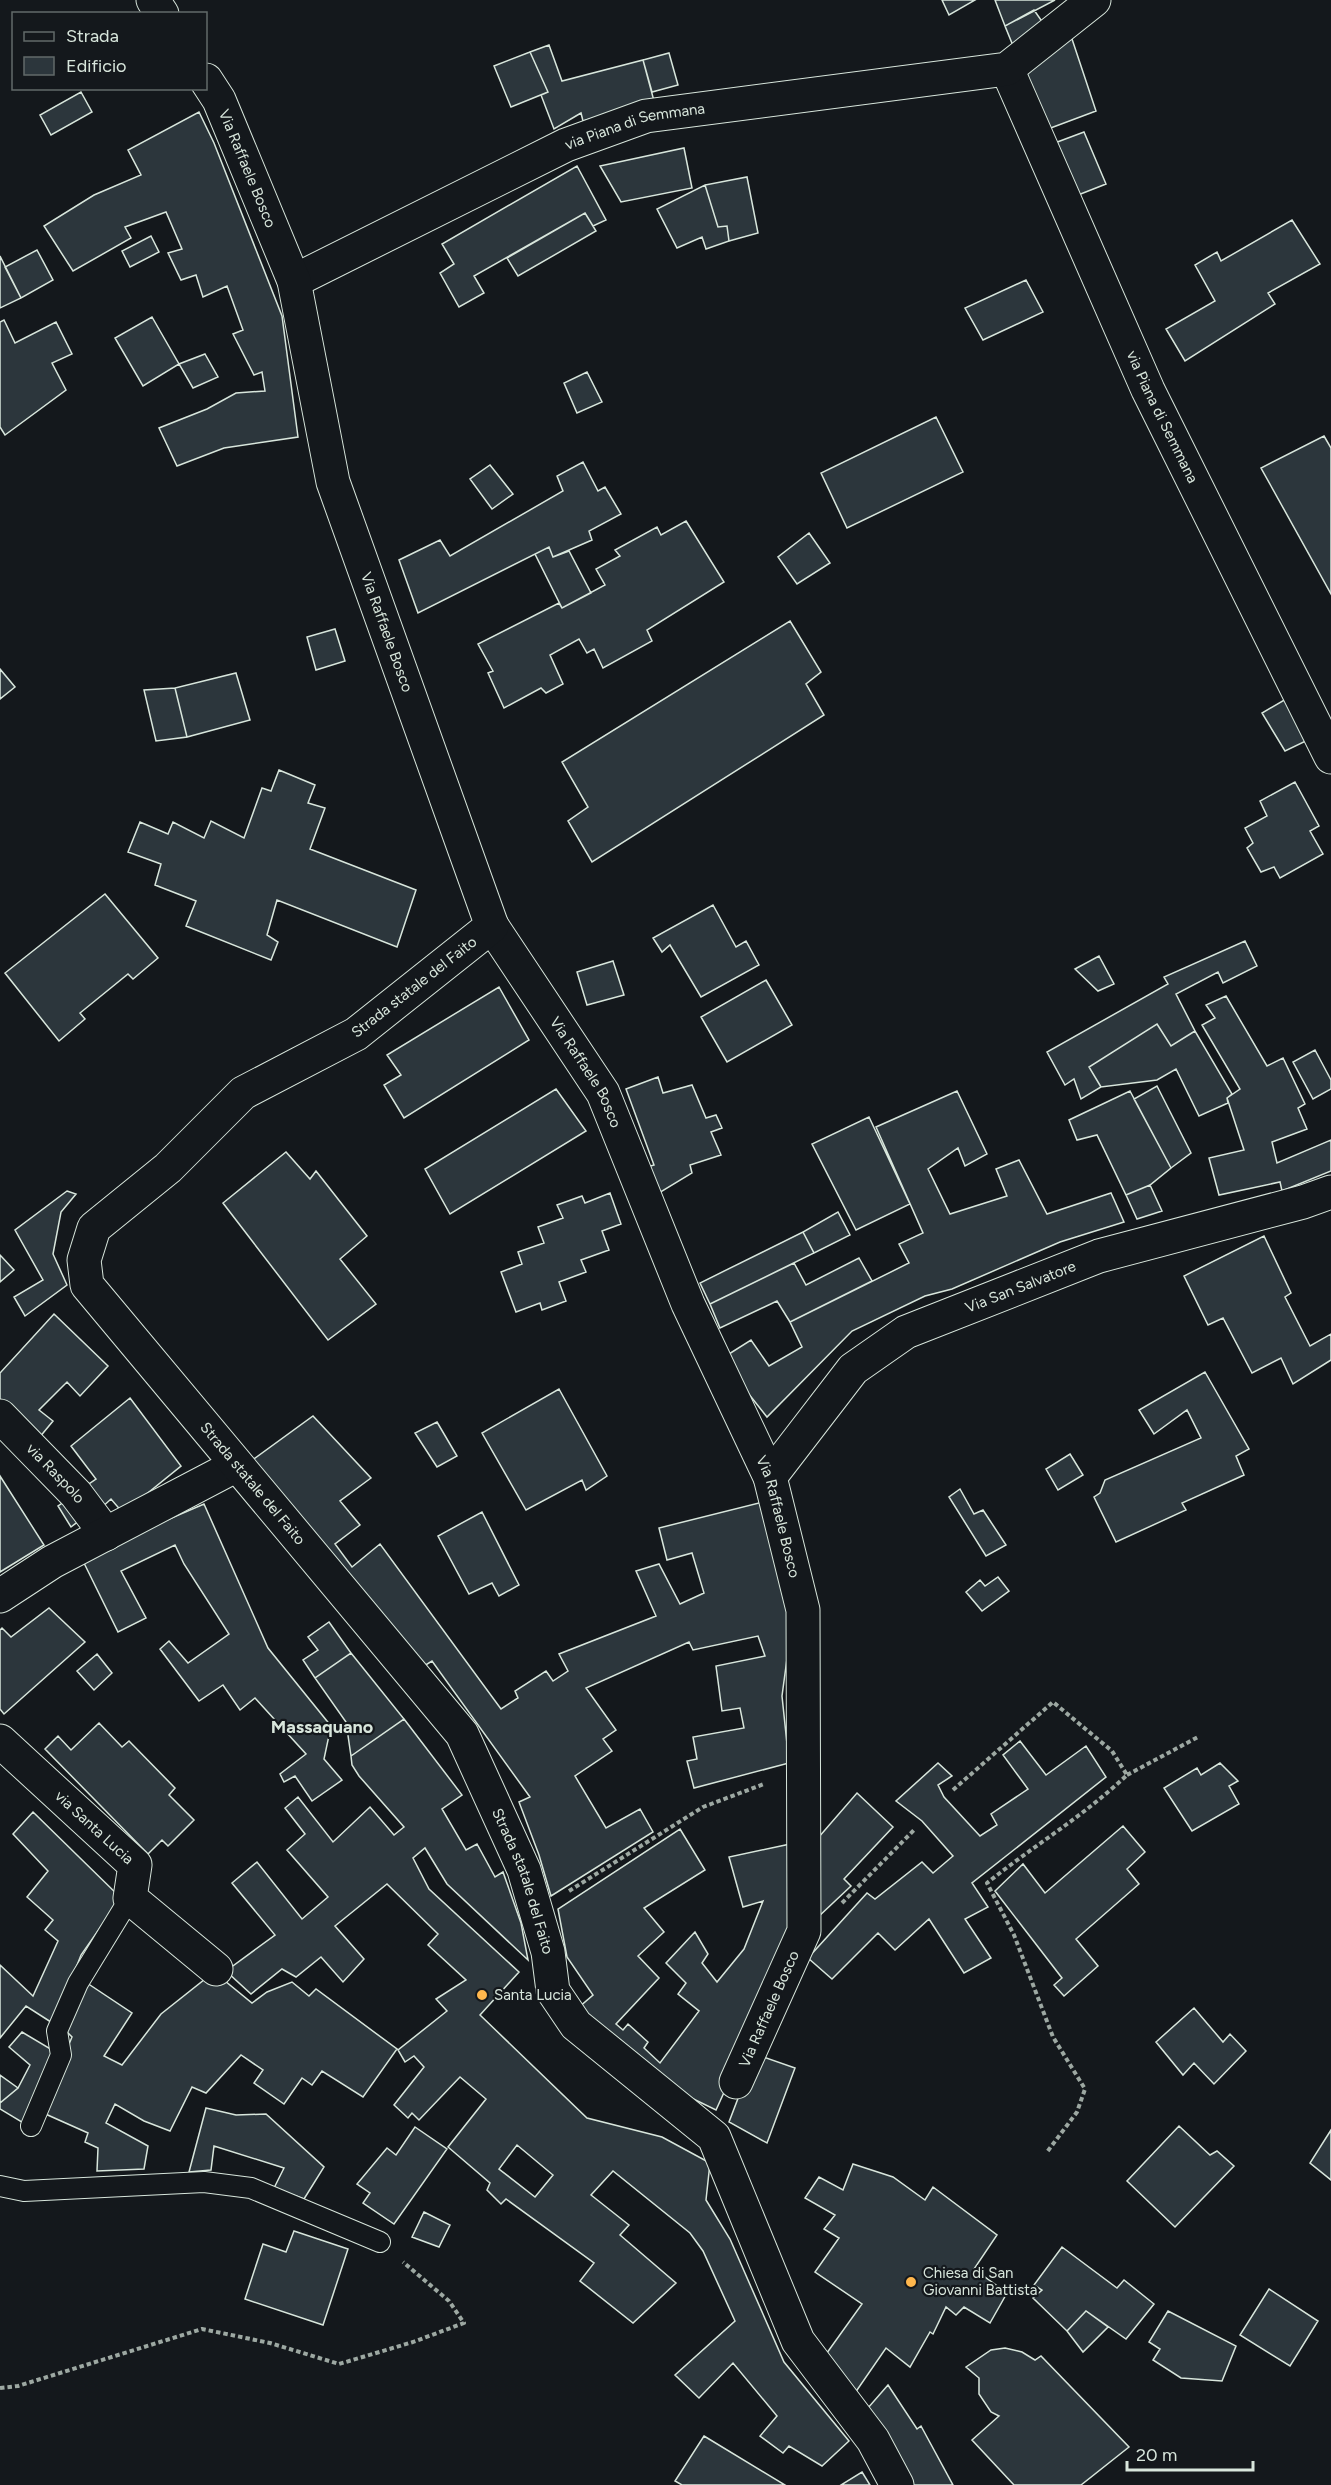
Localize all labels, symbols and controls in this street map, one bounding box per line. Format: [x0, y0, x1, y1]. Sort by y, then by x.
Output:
legend [12, 12, 207, 90]
text: Strada [66, 25, 119, 47]
text: Edificio [66, 55, 127, 77]
street label: via Piana di Semmana [562, 99, 706, 154]
street label: Via Raffaele Bosco [215, 107, 280, 230]
street label: via Piana di Semmana [1123, 348, 1202, 486]
street label: Via Raffaele Bosco [357, 570, 417, 695]
street label: Strada statale del Faito [348, 932, 480, 1042]
street label: Via Raffaele Bosco [546, 1013, 625, 1131]
street label: Via San Salvatore [963, 1257, 1078, 1317]
street label: Strada statale del Faito [196, 1419, 309, 1549]
street label: via Raspolo [23, 1440, 89, 1507]
street label: Via Raffaele Bosco [752, 1453, 804, 1580]
district label: Massaquano [271, 1716, 373, 1738]
street label: via Santa Lucia [51, 1787, 137, 1868]
street label: Strada statale del Faito [488, 1805, 557, 1957]
street label: Via Raffaele Bosco [735, 1948, 803, 2070]
place label: Santa Lucia [494, 1986, 572, 2004]
marker: Santa Lucia [475, 1988, 489, 2002]
place label: Chiesa di San Giovanni Battista [923, 2264, 1038, 2299]
marker: Chiesa di San Giovanni Battista [904, 2275, 918, 2289]
scale bar [1127, 2434, 1253, 2472]
text: 20 m [1136, 2444, 1177, 2466]

